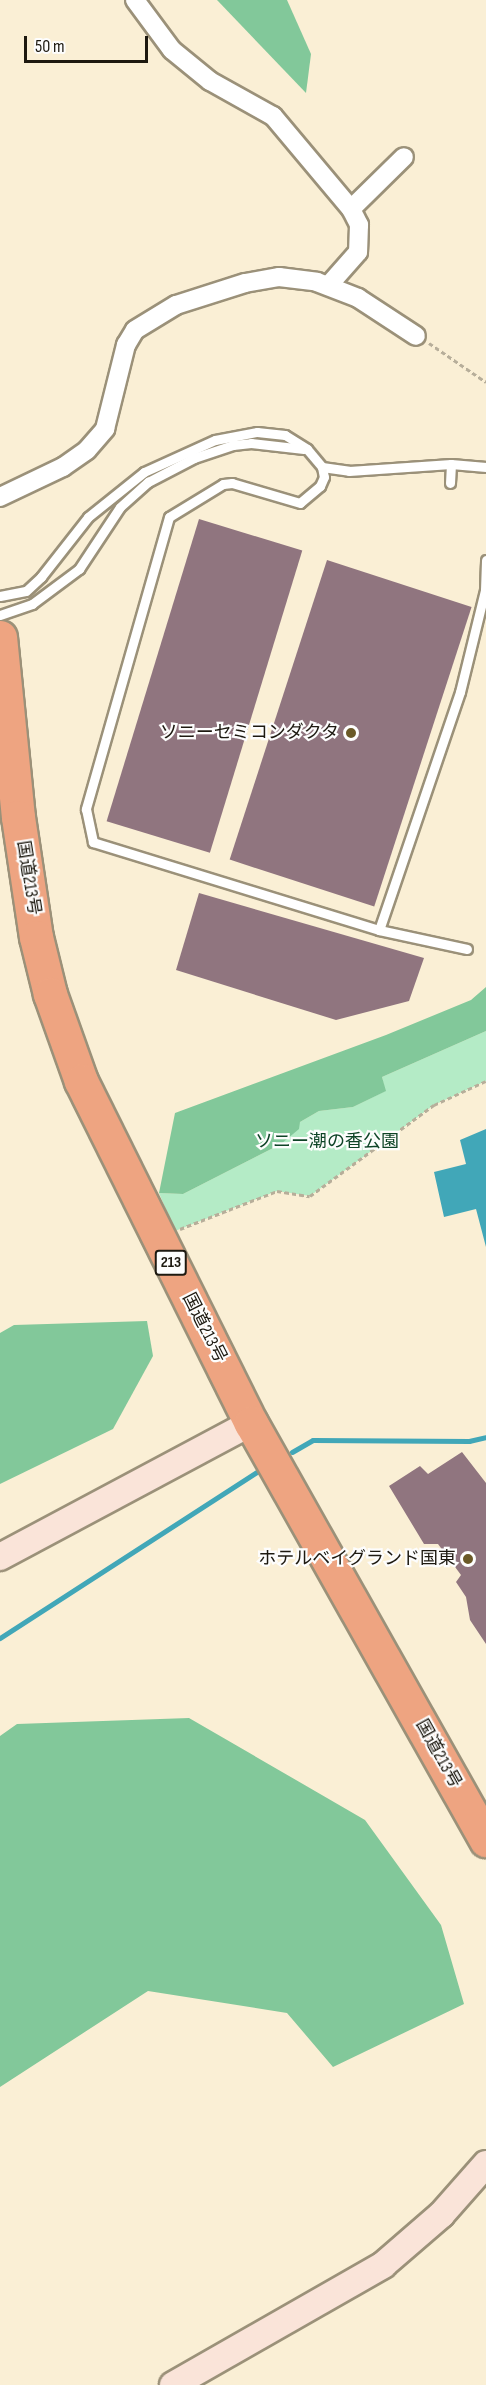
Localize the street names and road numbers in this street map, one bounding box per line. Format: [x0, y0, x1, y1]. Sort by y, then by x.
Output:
street label: 国道213号 [11, 839, 45, 917]
road number: 213 [154, 1250, 188, 1276]
street label: 国道213号 [177, 1290, 231, 1366]
street label: 国道213号 [410, 1716, 466, 1792]

